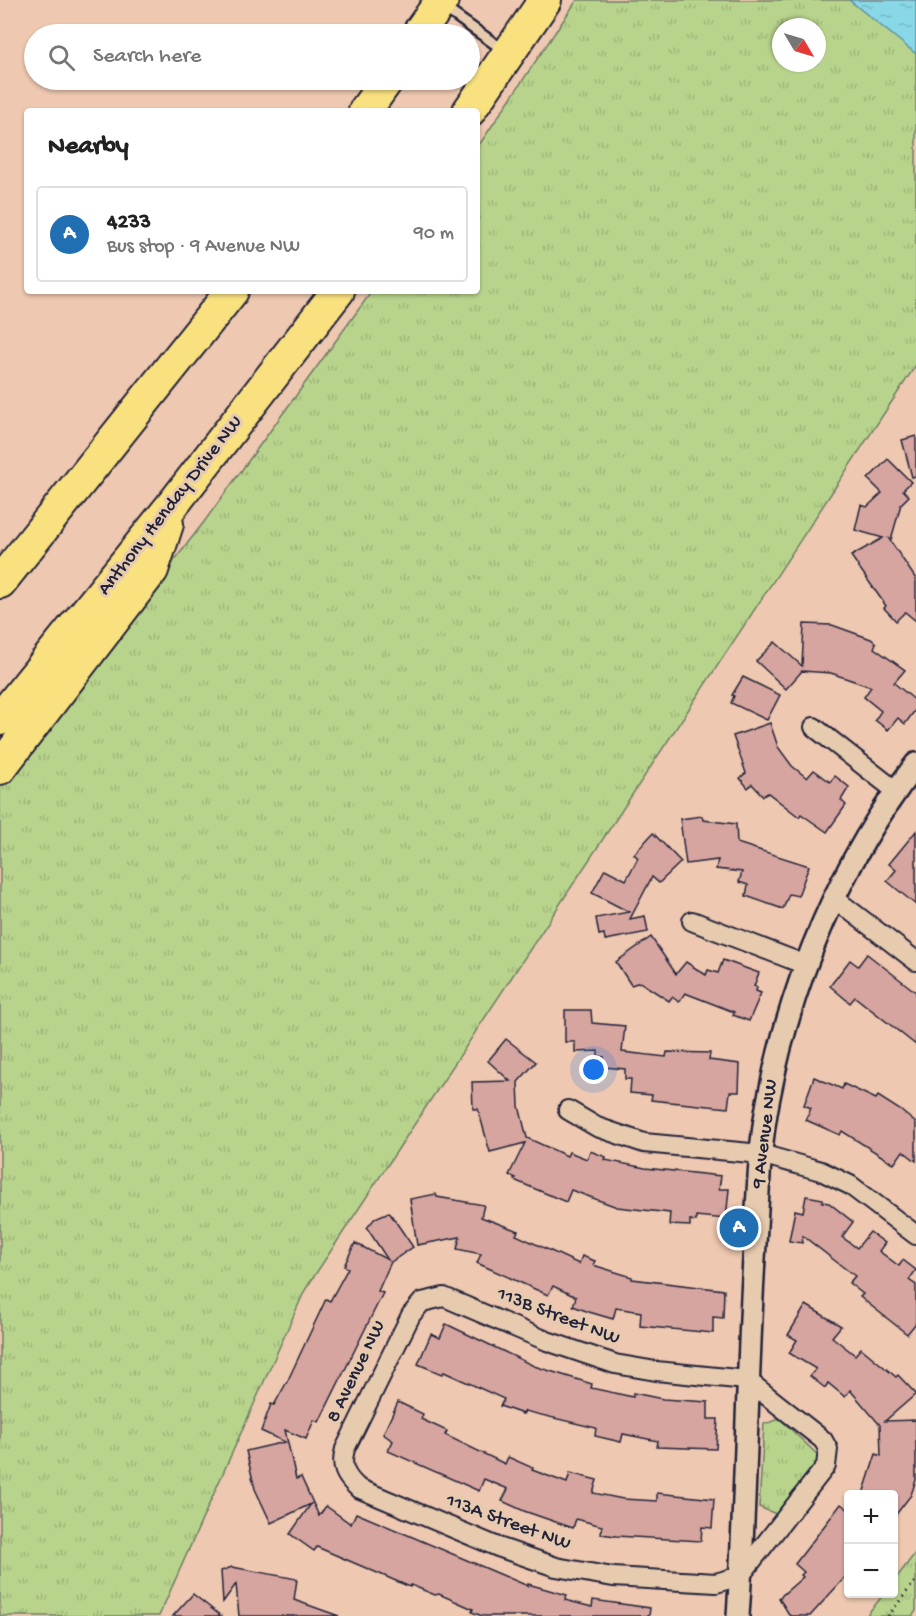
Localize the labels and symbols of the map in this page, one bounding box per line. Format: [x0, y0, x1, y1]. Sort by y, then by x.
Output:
north arrow [772, 18, 826, 72]
street label: Anthony Henday Drive NW [94, 412, 248, 600]
your location [579, 1055, 608, 1084]
street label: 9 Avenue NW [748, 1078, 784, 1191]
pin: A [720, 1206, 758, 1250]
street label: 113B Street NW [492, 1283, 623, 1351]
street label: 8 Avenue NW [322, 1317, 392, 1427]
street label: 113A Street NW [441, 1489, 574, 1556]

